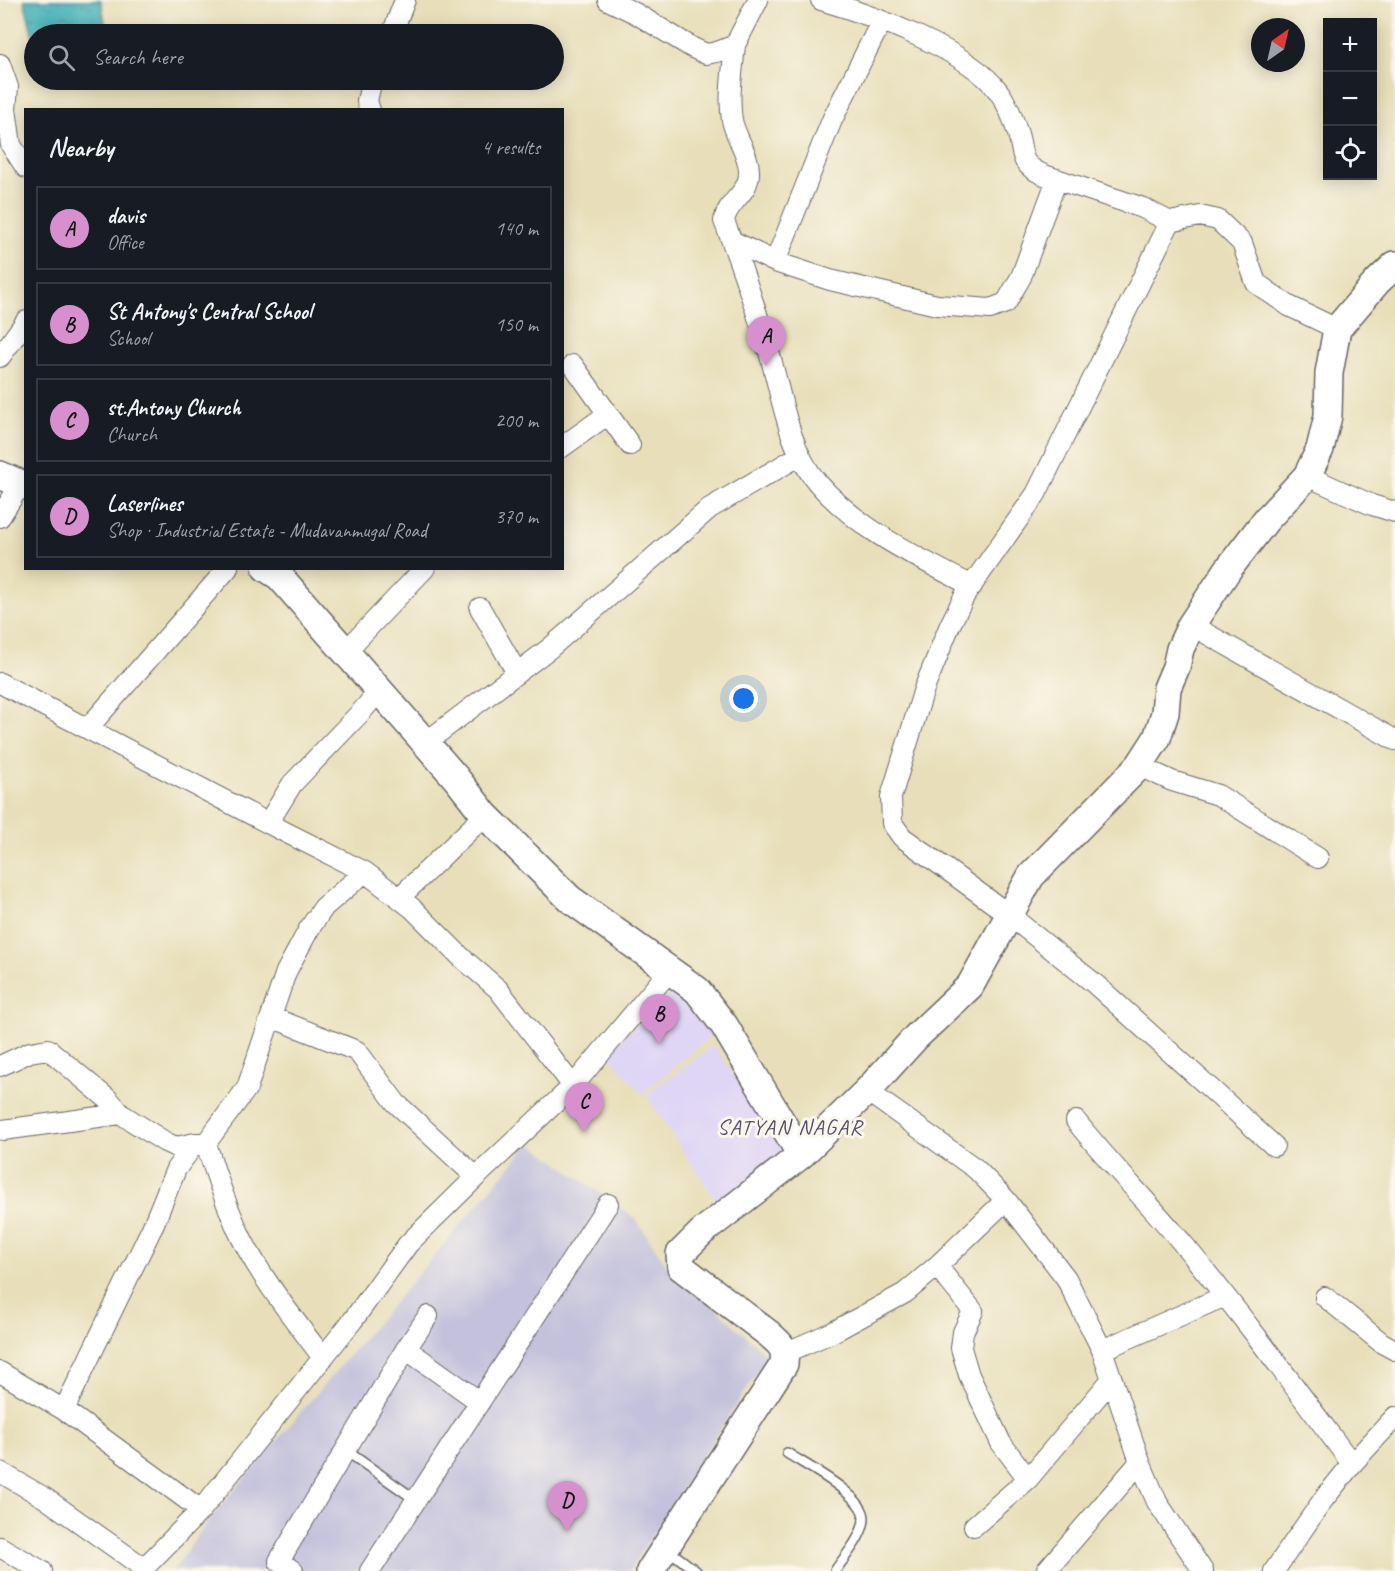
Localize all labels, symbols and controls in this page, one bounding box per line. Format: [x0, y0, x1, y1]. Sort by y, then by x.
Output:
north arrow [1251, 18, 1305, 72]
map controls [1323, 18, 1377, 180]
button: + [1323, 18, 1377, 72]
search box [24, 24, 564, 90]
icon: search [45, 41, 78, 74]
text: Search here [93, 43, 183, 71]
button: − [1323, 72, 1377, 126]
button: locate [1323, 126, 1377, 180]
text: Nearby [48, 131, 113, 164]
text: 4 results [481, 135, 540, 160]
text: davis [107, 202, 145, 230]
text: A [64, 216, 75, 241]
text: 140 m [495, 216, 538, 241]
text: Office [107, 230, 144, 255]
text: St Antony's Central School [107, 298, 312, 326]
text: B [64, 312, 75, 337]
text: 150 m [495, 312, 538, 337]
pin: A [746, 316, 786, 366]
text: School [107, 326, 150, 351]
text: st.Antony Church [107, 394, 241, 422]
text: C [65, 408, 74, 433]
text: 200 m [495, 408, 538, 433]
text: Church [107, 422, 157, 447]
text: Laserlines [107, 490, 183, 518]
text: D [64, 504, 75, 529]
text: 370 m [495, 504, 538, 529]
text: Shop · Industrial Estate - Mudavanmugal Road [107, 518, 427, 543]
your location [729, 684, 758, 713]
pin: B [640, 994, 678, 1044]
pin: C [564, 1082, 604, 1132]
district label: SATYAN NAGAR [717, 1113, 864, 1141]
pin: D [548, 1482, 586, 1531]

